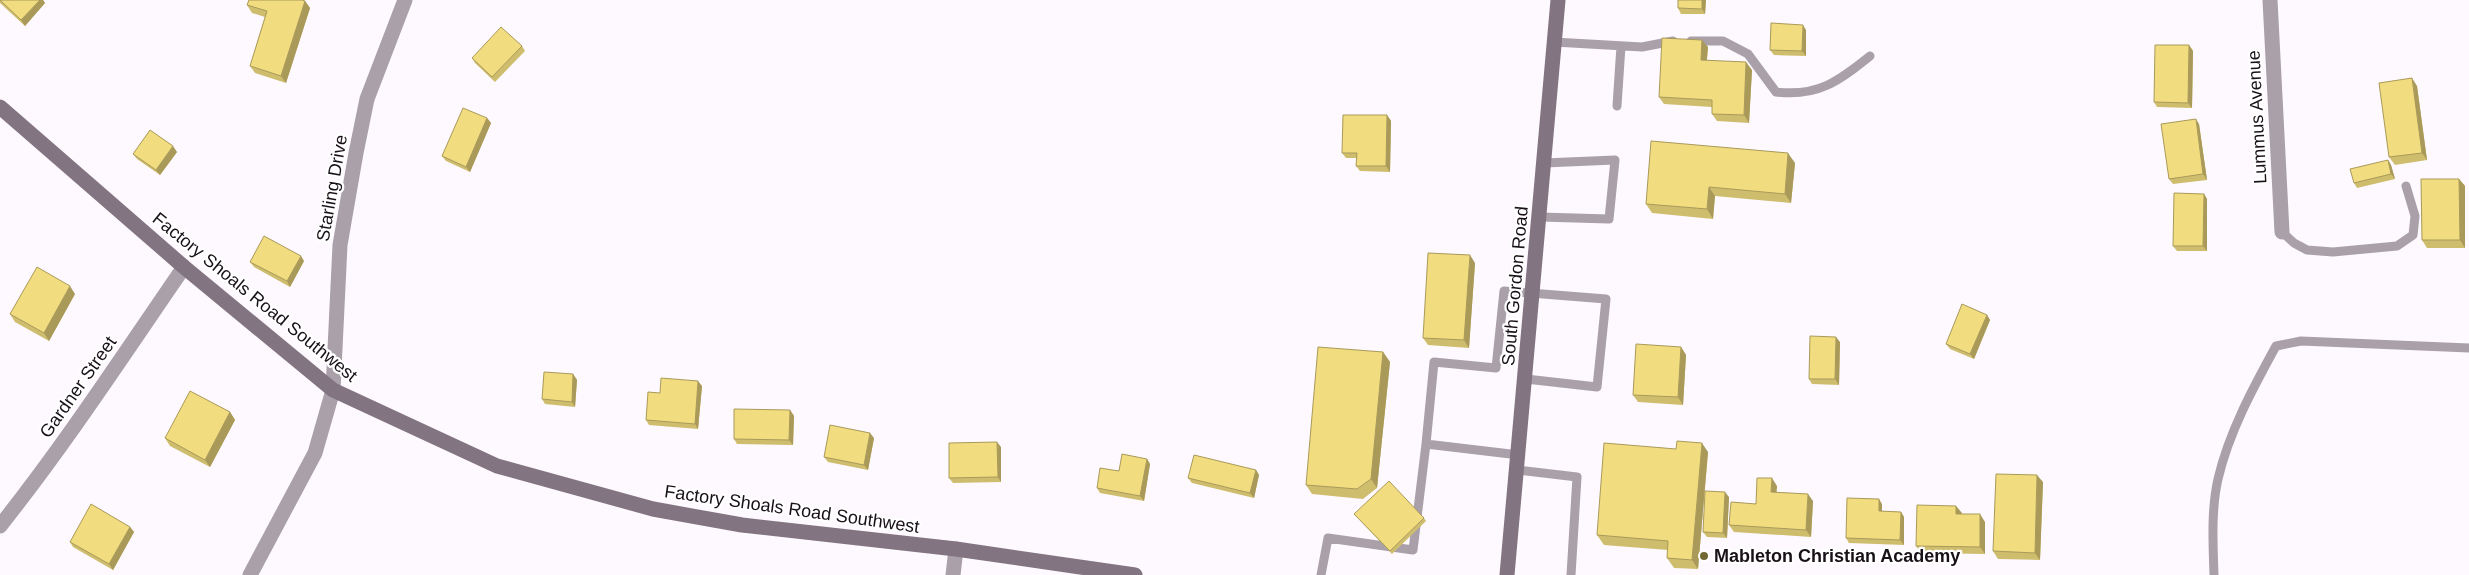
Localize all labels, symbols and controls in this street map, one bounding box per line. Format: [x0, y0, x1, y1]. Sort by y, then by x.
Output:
street label: Lummus Avenue [2244, 50, 2270, 184]
street label: Starling Drive [313, 133, 351, 243]
street label: South Gordon Road [1498, 205, 1532, 367]
street label: Factory Shoals Road Southwest [149, 208, 361, 386]
street label: Gardner Street [36, 332, 120, 442]
street label: Factory Shoals Road Southwest [663, 481, 921, 537]
place label: Mableton Christian Academy [1714, 546, 1960, 566]
marker: Mableton Christian Academy [1698, 550, 1710, 562]

